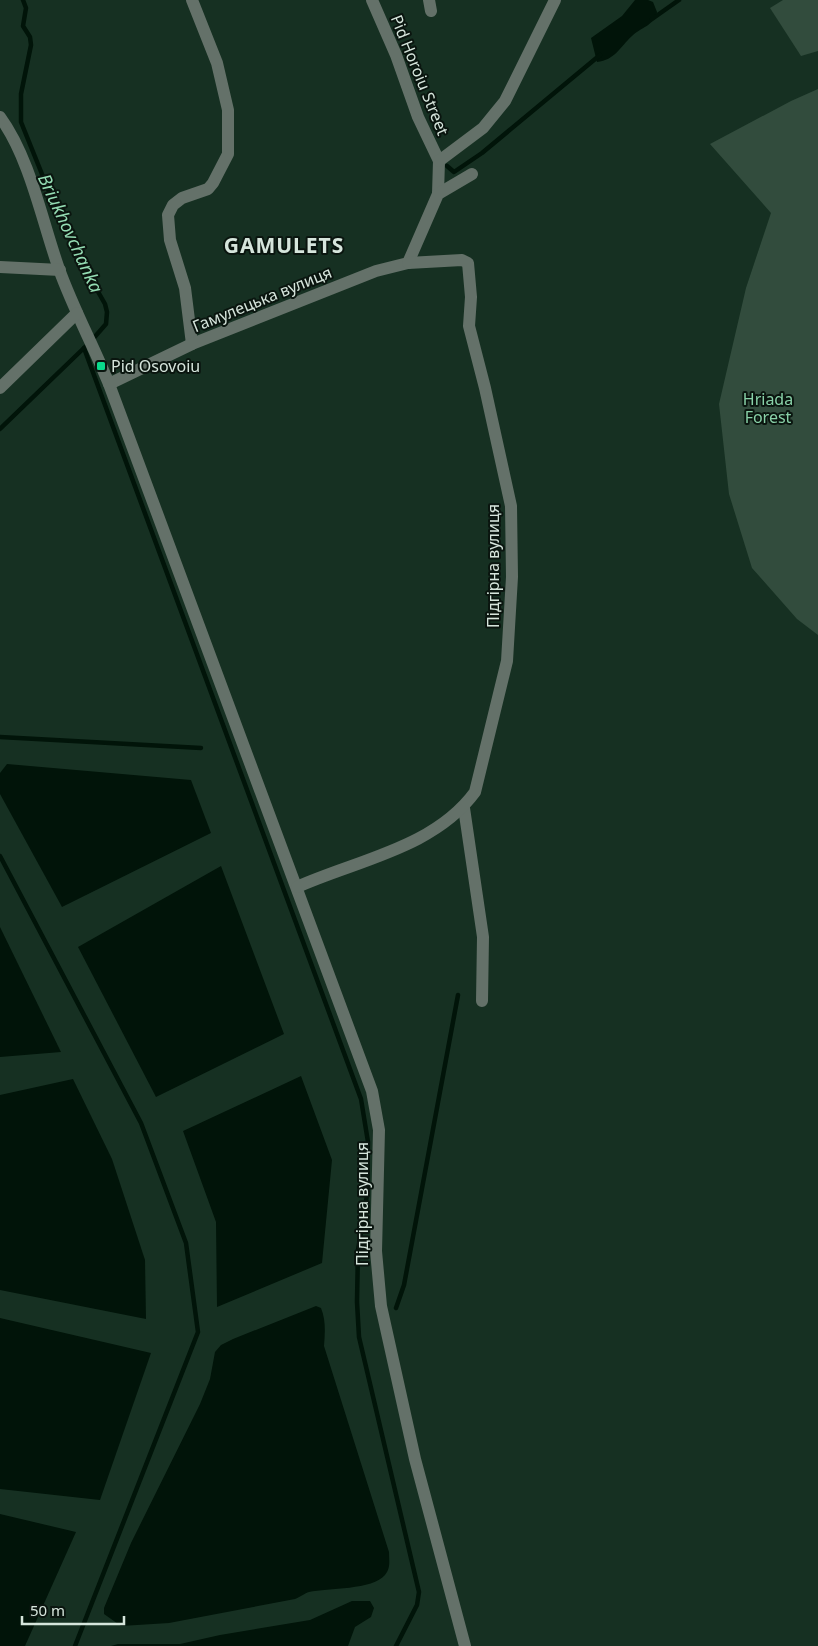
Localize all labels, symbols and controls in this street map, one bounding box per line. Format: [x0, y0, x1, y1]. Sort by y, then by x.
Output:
street label: Pid Horoiu Street [386, 11, 454, 139]
water label: Briukhovchanka [33, 170, 109, 296]
district label: GAMULETS [224, 231, 344, 259]
street label: Гамулецька вулиця [189, 261, 335, 337]
place label: Pid Osovoiu [111, 355, 200, 377]
marker: Pid Osovoiu [95, 360, 107, 372]
park label: Hriada Forest [743, 388, 793, 428]
street label: Підгірна вулиця [482, 504, 504, 628]
street label: Підгірна вулиця [351, 1142, 373, 1266]
scale bar [22, 1594, 125, 1626]
text: 50 m [30, 1600, 65, 1620]

